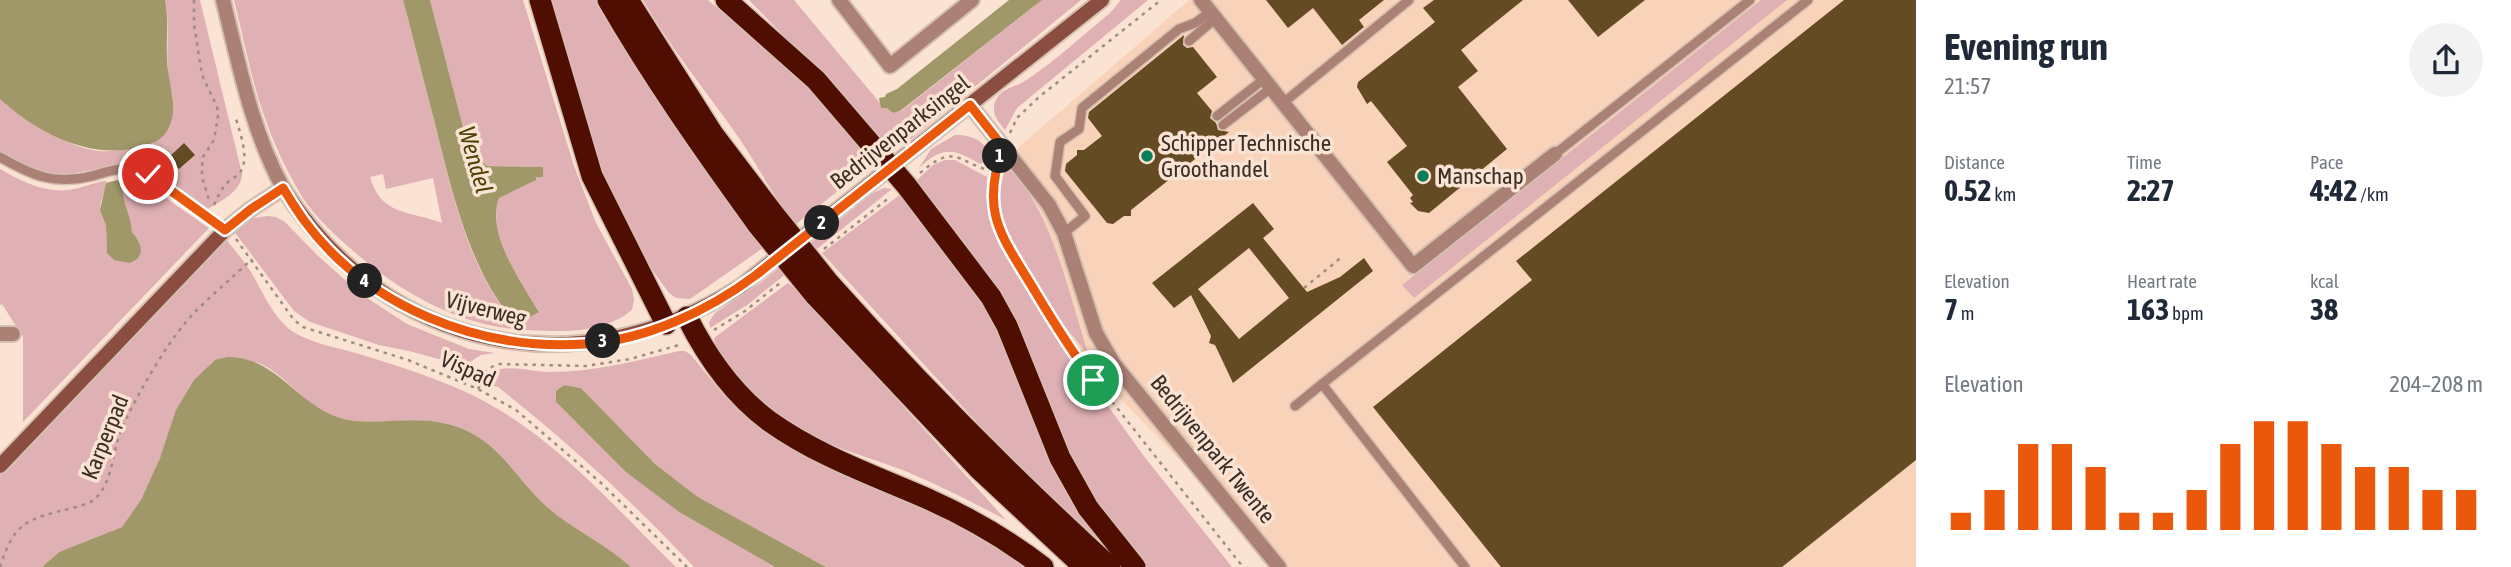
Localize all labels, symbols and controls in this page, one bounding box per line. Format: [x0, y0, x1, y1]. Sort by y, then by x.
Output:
button: share [2409, 23, 2483, 97]
text: Evening run [1944, 25, 2108, 68]
street label: Bedrijvenparksingel [825, 70, 975, 194]
text: 21:57 [1944, 73, 1991, 99]
water label: Wendel [453, 124, 498, 196]
place label: Schipper Technische Groothandel [1161, 130, 1331, 182]
pin: 1 [982, 138, 1018, 174]
pin [118, 144, 178, 204]
text: 1 [995, 144, 1004, 166]
marker: Schipper Technische Groothandel [1139, 148, 1155, 164]
text: Distance [1944, 151, 2005, 173]
text: Time [2127, 151, 2162, 173]
text: Pace [2310, 151, 2343, 173]
icon: check [129, 155, 167, 193]
place label: Manschap [1437, 163, 1524, 189]
marker: Manschap [1415, 168, 1431, 184]
text: 0.52 [1944, 173, 1992, 207]
text: 2:27 [2127, 173, 2175, 207]
text: 4:42 [2310, 173, 2358, 207]
text: km [1992, 183, 2016, 205]
text: /km [2358, 183, 2389, 205]
pin: 2 [804, 206, 840, 241]
text: 2 [817, 211, 826, 233]
pin: 4 [348, 264, 382, 298]
text: 4 [360, 269, 369, 291]
text: Elevation [1944, 270, 2010, 292]
text: Heart rate [2127, 270, 2197, 292]
text: kcal [2310, 270, 2339, 292]
street label: Vijverweg [443, 286, 529, 332]
text: 7 [1944, 292, 1958, 326]
text: 163 [2127, 292, 2169, 326]
text: 38 [2310, 292, 2338, 326]
text: m [1958, 302, 1974, 324]
text: bpm [2169, 302, 2204, 324]
pin: 3 [586, 324, 620, 358]
text: 3 [598, 329, 607, 351]
street label: Vispad [437, 345, 499, 393]
pin [1063, 350, 1123, 410]
icon: arrive [1074, 361, 1112, 399]
street label: Bedrijvenpark Twente [1145, 370, 1281, 528]
text: Elevation [1944, 371, 2024, 397]
text: 204–208 m [2389, 371, 2483, 397]
street label: Karperpad [76, 391, 134, 483]

